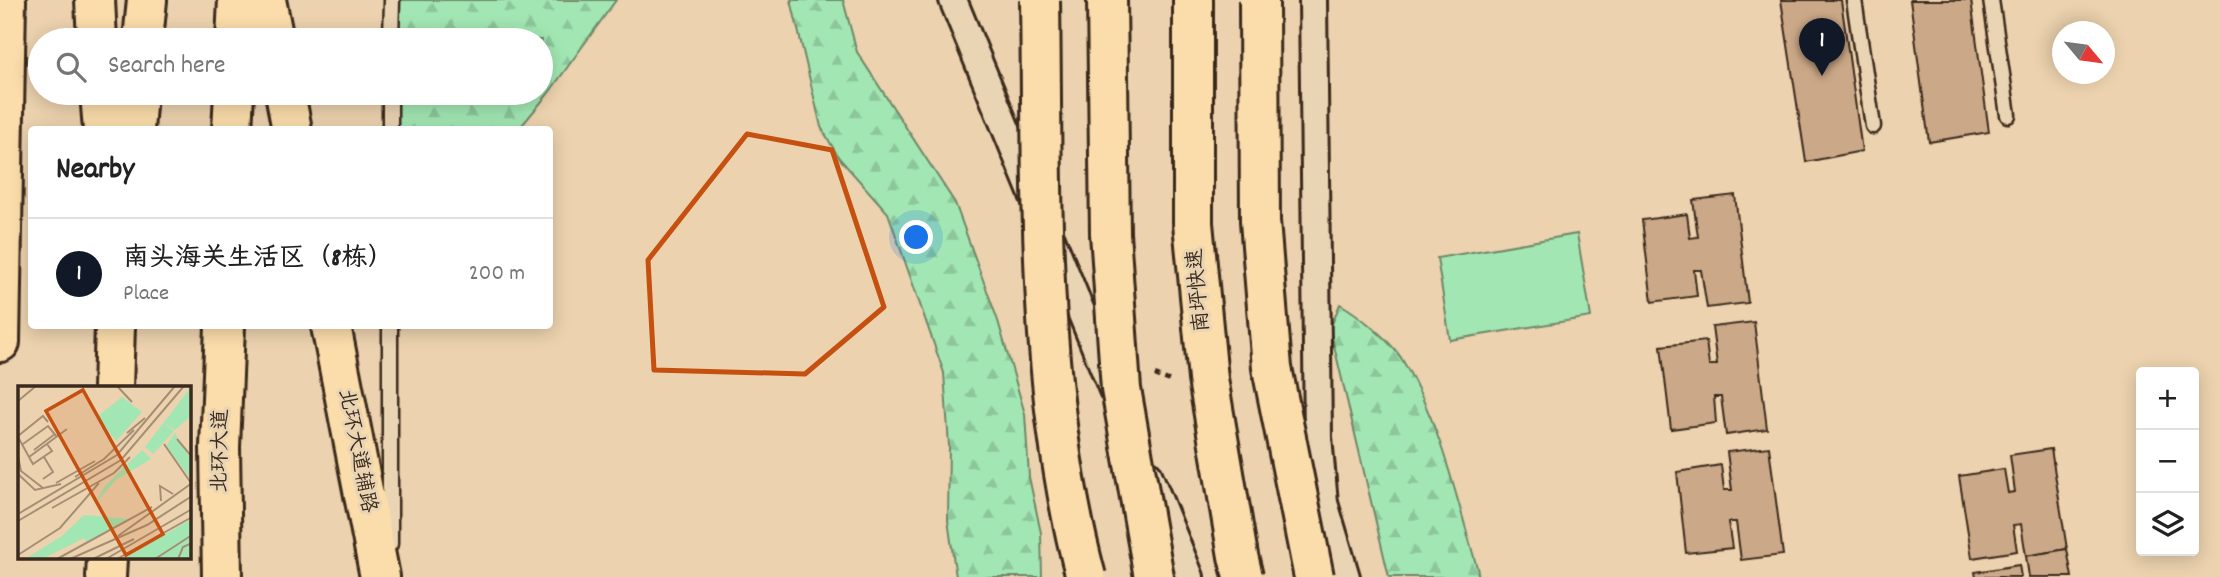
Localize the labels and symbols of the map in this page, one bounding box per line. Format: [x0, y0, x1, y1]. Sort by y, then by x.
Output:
pin: 1 [1799, 18, 1845, 76]
north arrow [2052, 21, 2115, 84]
your location [899, 220, 933, 254]
street label: 南坪快速 [1181, 247, 1219, 333]
inset map [18, 386, 191, 560]
street label: 北环大道辅路 [329, 386, 383, 516]
street label: 北环大道 [206, 409, 238, 493]

